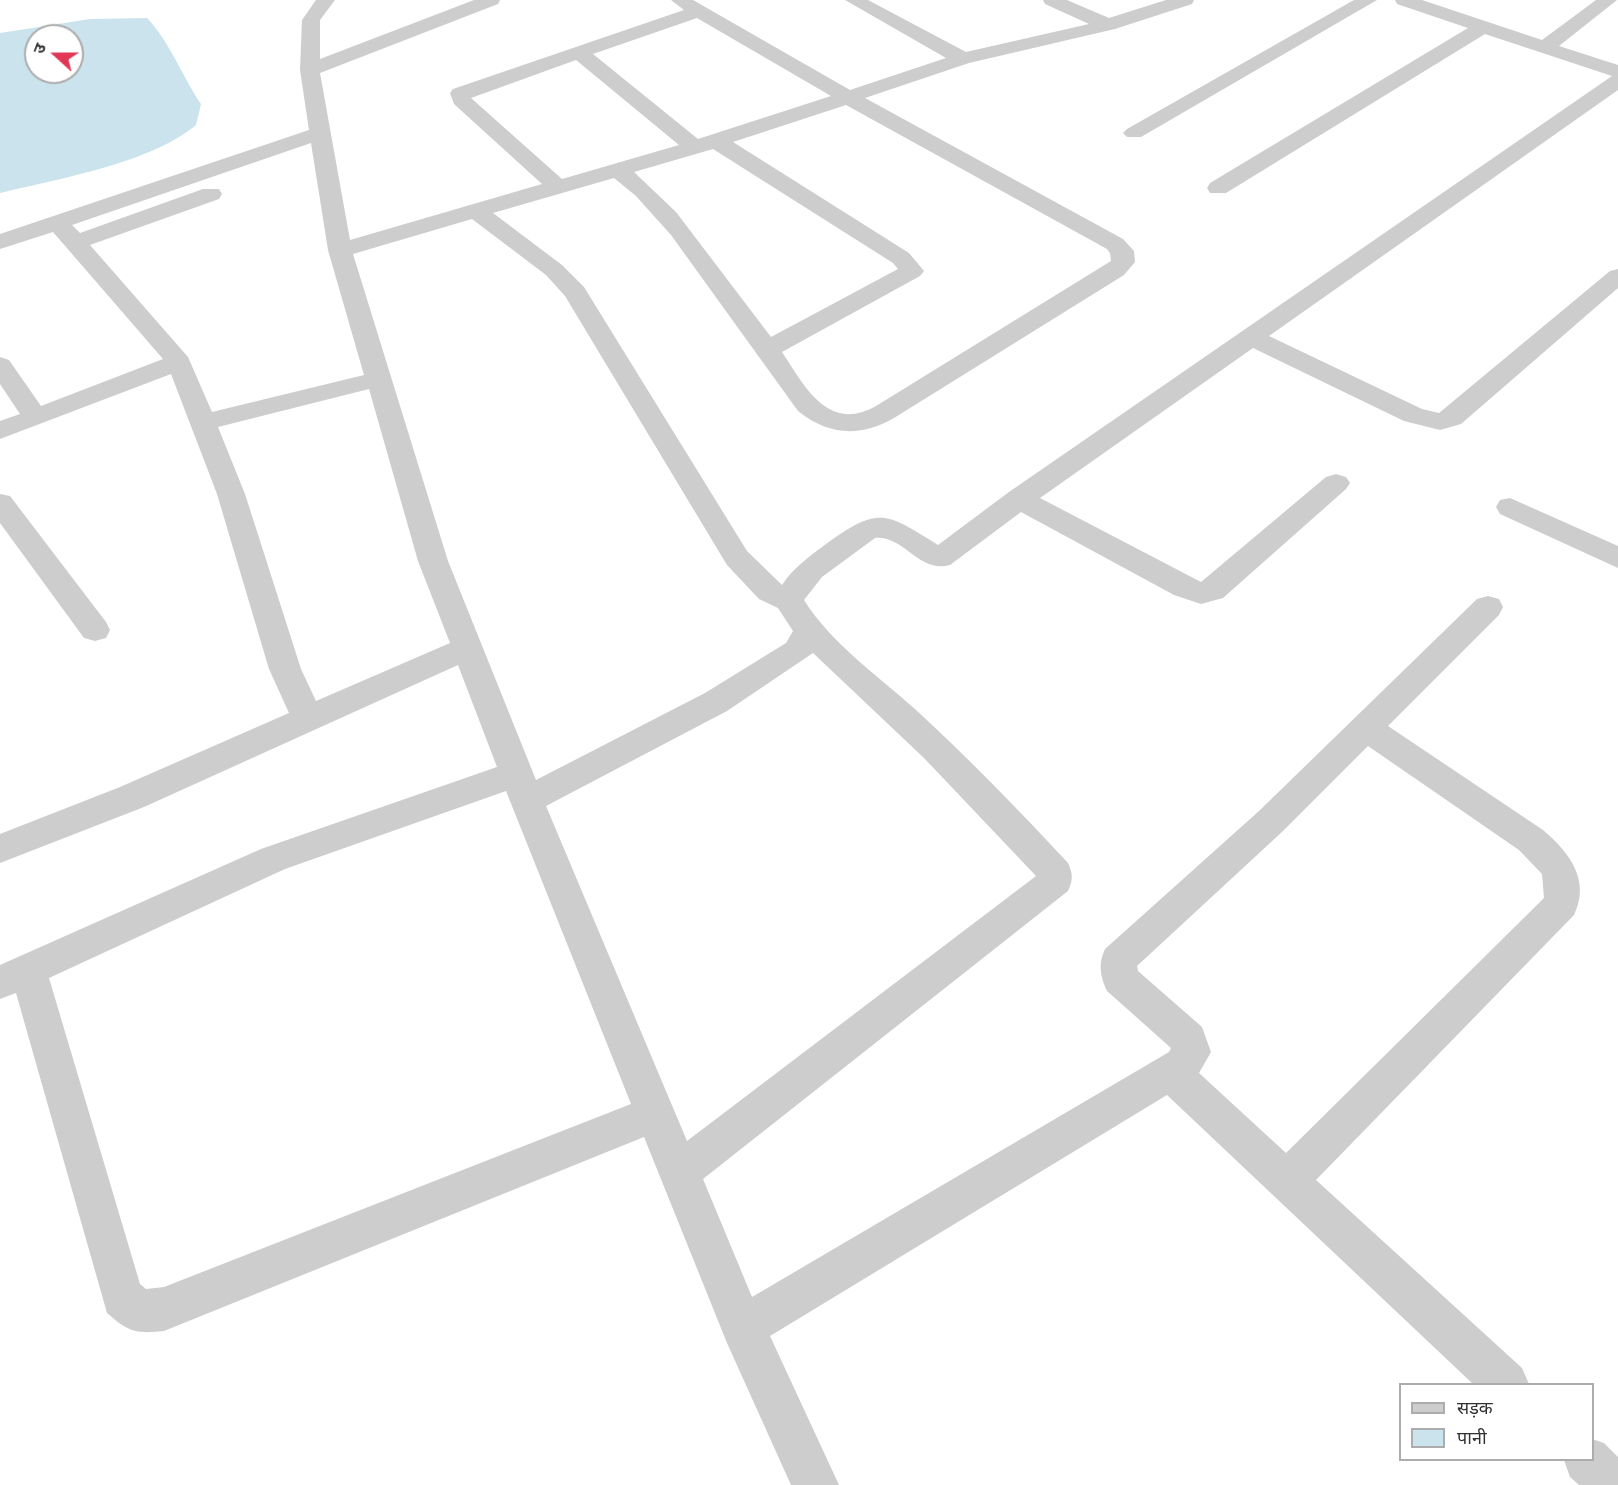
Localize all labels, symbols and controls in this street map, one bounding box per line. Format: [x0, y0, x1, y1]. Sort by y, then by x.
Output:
north arrow [24, 24, 84, 84]
text: उ [28, 40, 50, 56]
legend [1399, 1383, 1594, 1461]
text: सड़क [1457, 1396, 1493, 1419]
text: पानी [1457, 1426, 1487, 1449]

